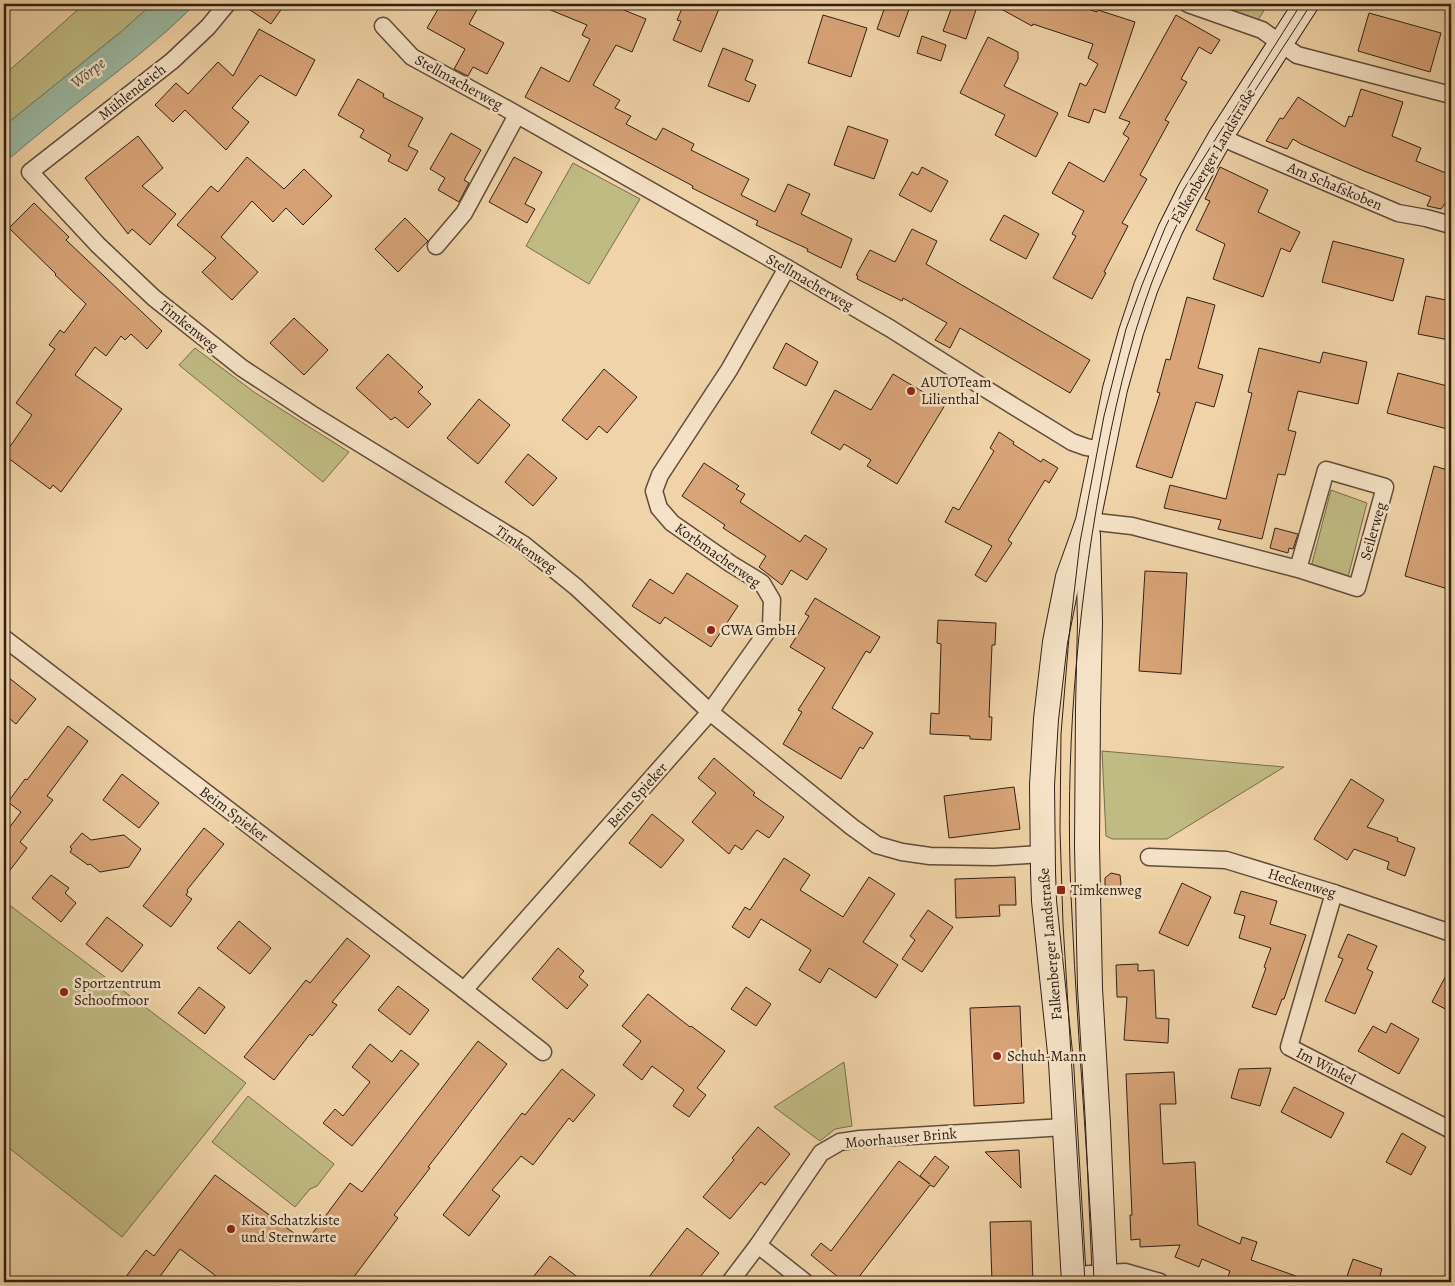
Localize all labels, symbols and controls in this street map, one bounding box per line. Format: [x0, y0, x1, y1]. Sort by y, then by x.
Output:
street label: Stellmacherweg [411, 50, 507, 115]
water label: Wörpe [66, 52, 110, 93]
street label: Mühlendeich [94, 59, 170, 125]
street label: Falkenberger Landstraße [1166, 85, 1260, 227]
street label: Am Schafskoben [1284, 157, 1385, 215]
street label: Stellmacherweg [763, 249, 858, 315]
street label: Timkenweg [155, 296, 223, 356]
place label: AUTOTeam Lilienthal [920, 372, 992, 409]
marker: AUTOTeam Lilienthal [905, 385, 917, 397]
street label: Seilerweg [1355, 499, 1391, 562]
street label: Korbmacherweg [671, 518, 765, 592]
street label: Timkenweg [491, 521, 561, 578]
place label: CWA GmbH [721, 620, 796, 640]
marker: CWA GmbH [705, 624, 717, 636]
street label: Beim Spieker [602, 758, 672, 832]
street label: Beim Spieker [195, 781, 273, 847]
street label: Heckenweg [1265, 863, 1339, 903]
street label: Falkenberger Landstraße [1033, 867, 1067, 1021]
place label: Timkenweg [1071, 880, 1142, 900]
marker: Timkenweg [1055, 884, 1067, 896]
place label: Sportzentrum Schoofmoor [74, 973, 162, 1010]
marker: Sportzentrum Schoofmoor [58, 986, 70, 998]
street label: Im Winkel [1293, 1043, 1359, 1090]
place label: Schuh-Mann [1007, 1046, 1086, 1066]
marker: Schuh-Mann [991, 1050, 1003, 1062]
street label: Moorhauser Brink [844, 1123, 958, 1153]
place label: Kita Schatzkiste und Sternwarte [241, 1210, 340, 1247]
marker: Kita Schatzkiste und Sternwarte [225, 1223, 237, 1235]

